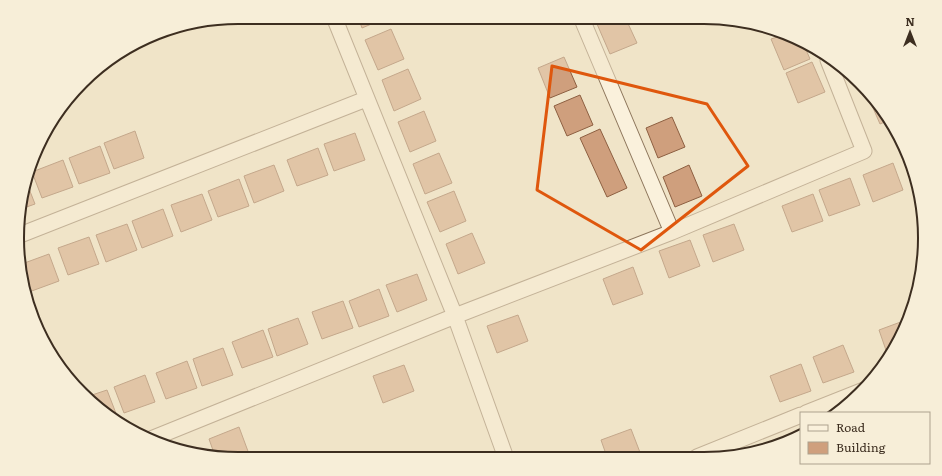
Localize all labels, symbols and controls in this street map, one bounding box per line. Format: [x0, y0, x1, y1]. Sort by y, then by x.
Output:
north arrow [890, 12, 930, 52]
text: N [905, 13, 915, 29]
legend [800, 412, 930, 464]
text: Road [836, 418, 866, 436]
text: Building [836, 438, 886, 456]

